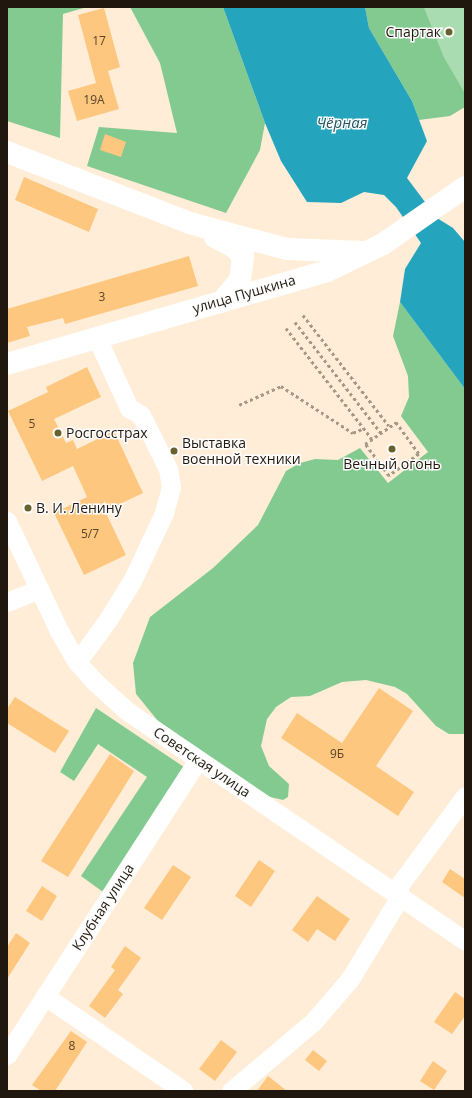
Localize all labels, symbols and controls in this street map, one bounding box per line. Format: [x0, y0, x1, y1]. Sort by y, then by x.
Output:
place label: Спартак [386, 24, 441, 40]
marker: Спартак [444, 27, 454, 37]
house number: 17 [92, 34, 106, 48]
house number: 19А [83, 93, 105, 107]
water label: Чёрная [316, 114, 368, 132]
street label: улица Пушкина [190, 271, 298, 317]
house number: 3 [99, 290, 105, 304]
house number: 5 [29, 417, 35, 431]
place label: Росгосстрах [66, 425, 148, 441]
marker: Росгосстрах [53, 428, 63, 438]
place label: Выставка военной техники [182, 435, 301, 468]
marker: Вечный огонь [387, 444, 397, 454]
marker: Выставка военной техники [169, 446, 179, 456]
place label: Вечный огонь [343, 456, 441, 472]
place label: В. И. Ленину [36, 500, 122, 516]
marker: В. И. Ленину [23, 503, 33, 513]
house number: 5/7 [81, 527, 99, 541]
street label: Советская улица [150, 723, 254, 801]
house number: 9Б [330, 747, 344, 761]
street label: Клубная улица [69, 860, 137, 954]
house number: 8 [69, 1039, 75, 1053]

